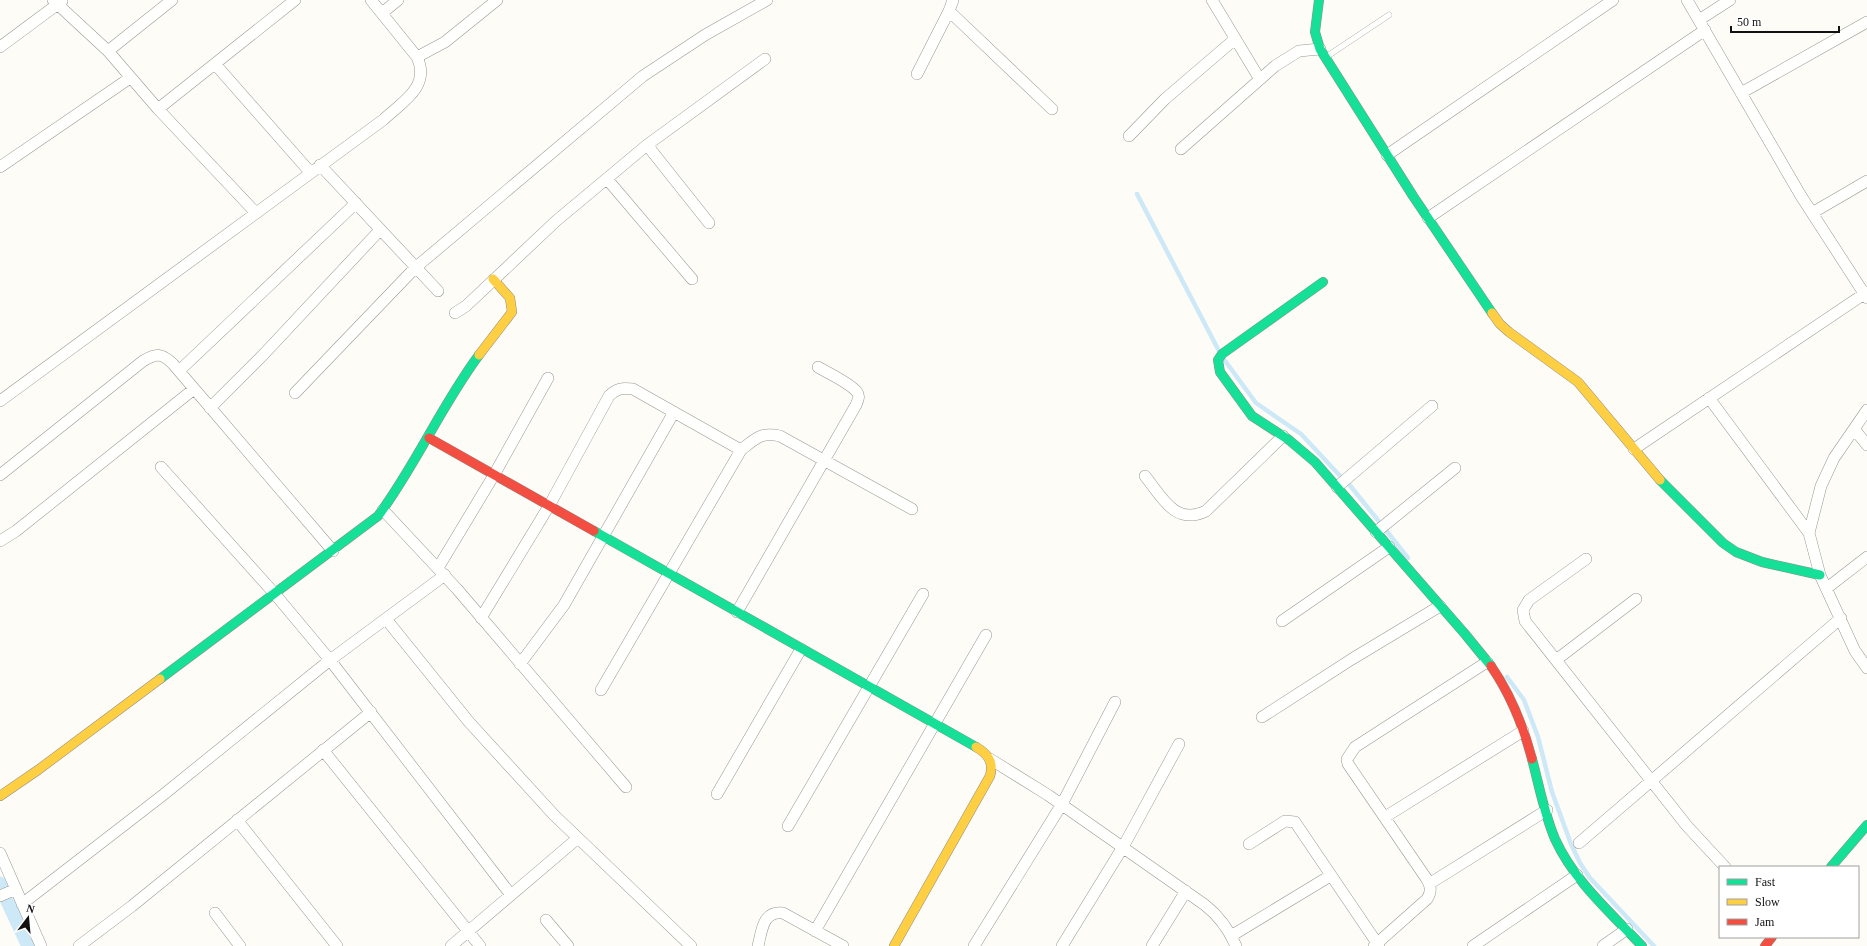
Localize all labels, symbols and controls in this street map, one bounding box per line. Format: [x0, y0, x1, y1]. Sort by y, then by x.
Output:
scale bar [1731, 8, 1839, 34]
text: 50 m [1737, 15, 1762, 29]
legend [1719, 866, 1859, 938]
text: Fast [1755, 875, 1776, 889]
text: Slow [1755, 895, 1780, 909]
north arrow [8, 898, 48, 938]
text: N [25, 902, 36, 915]
text: Jam [1755, 915, 1775, 929]

